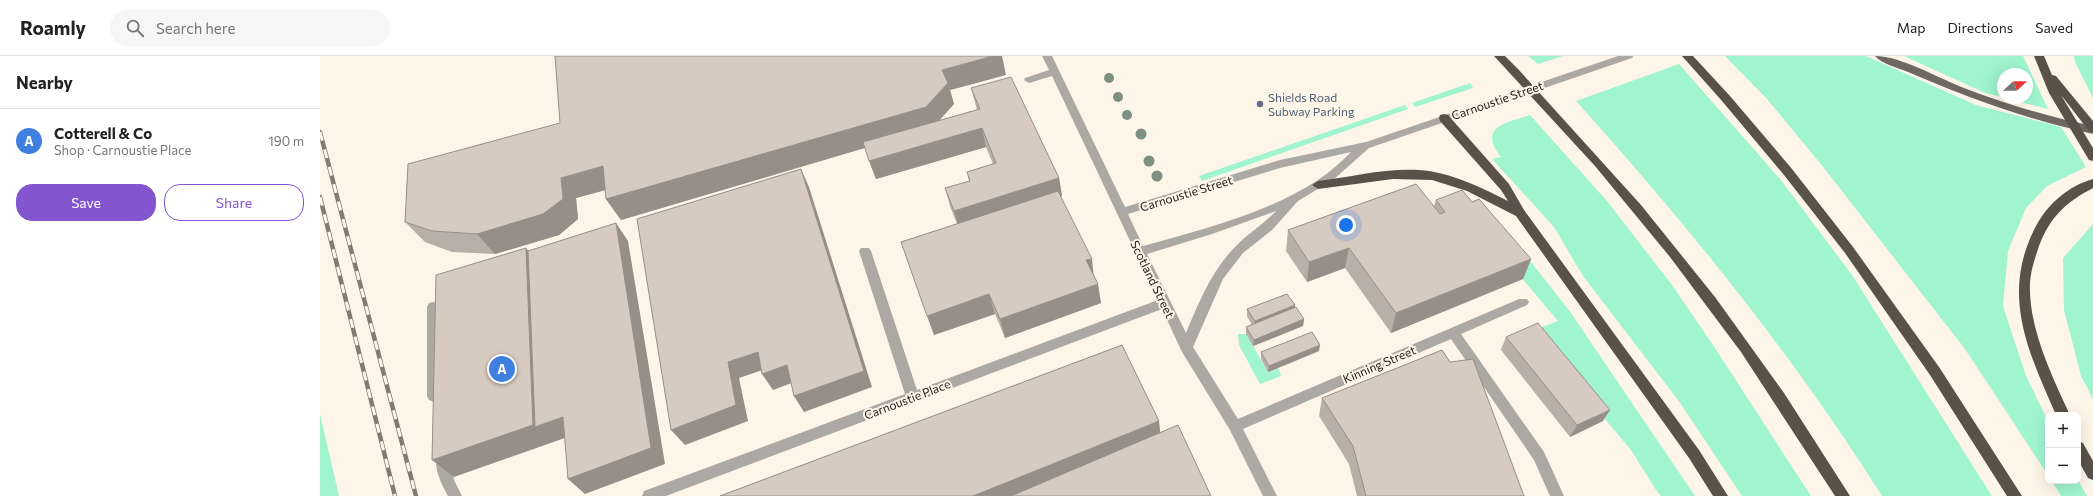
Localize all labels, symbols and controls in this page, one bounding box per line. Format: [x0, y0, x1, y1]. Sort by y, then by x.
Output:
search box [110, 10, 390, 46]
text: Roamly [20, 16, 86, 39]
icon: search [124, 17, 146, 39]
text: Search here [156, 19, 235, 37]
text: Map [1897, 19, 1926, 36]
text: Directions [1948, 19, 2013, 36]
text: Saved [2035, 19, 2073, 36]
north arrow [1997, 68, 2033, 104]
text: Nearby [16, 72, 73, 93]
street label: Carnoustie Street [1449, 78, 1545, 122]
place label: Shields Road Subway Parking [1268, 90, 1355, 118]
marker: Shields Road Subway Parking [1255, 99, 1265, 109]
text: Cotterell & Co [54, 124, 152, 142]
text: A [24, 133, 34, 149]
text: 190 m [268, 133, 304, 149]
text: Shop · Carnoustie Place [54, 142, 191, 158]
street label: Carnoustie Street [1138, 172, 1234, 214]
button: Save [16, 184, 156, 221]
button: Share [164, 184, 304, 221]
your location [1336, 215, 1356, 235]
street label: Scotland Street [1128, 238, 1178, 320]
street label: Kinning Street [1341, 342, 1418, 386]
pin: A [489, 354, 515, 384]
street label: Carnoustie Place [862, 376, 952, 422]
map controls [2045, 412, 2081, 484]
button: + [2045, 412, 2081, 448]
button: − [2045, 448, 2081, 484]

